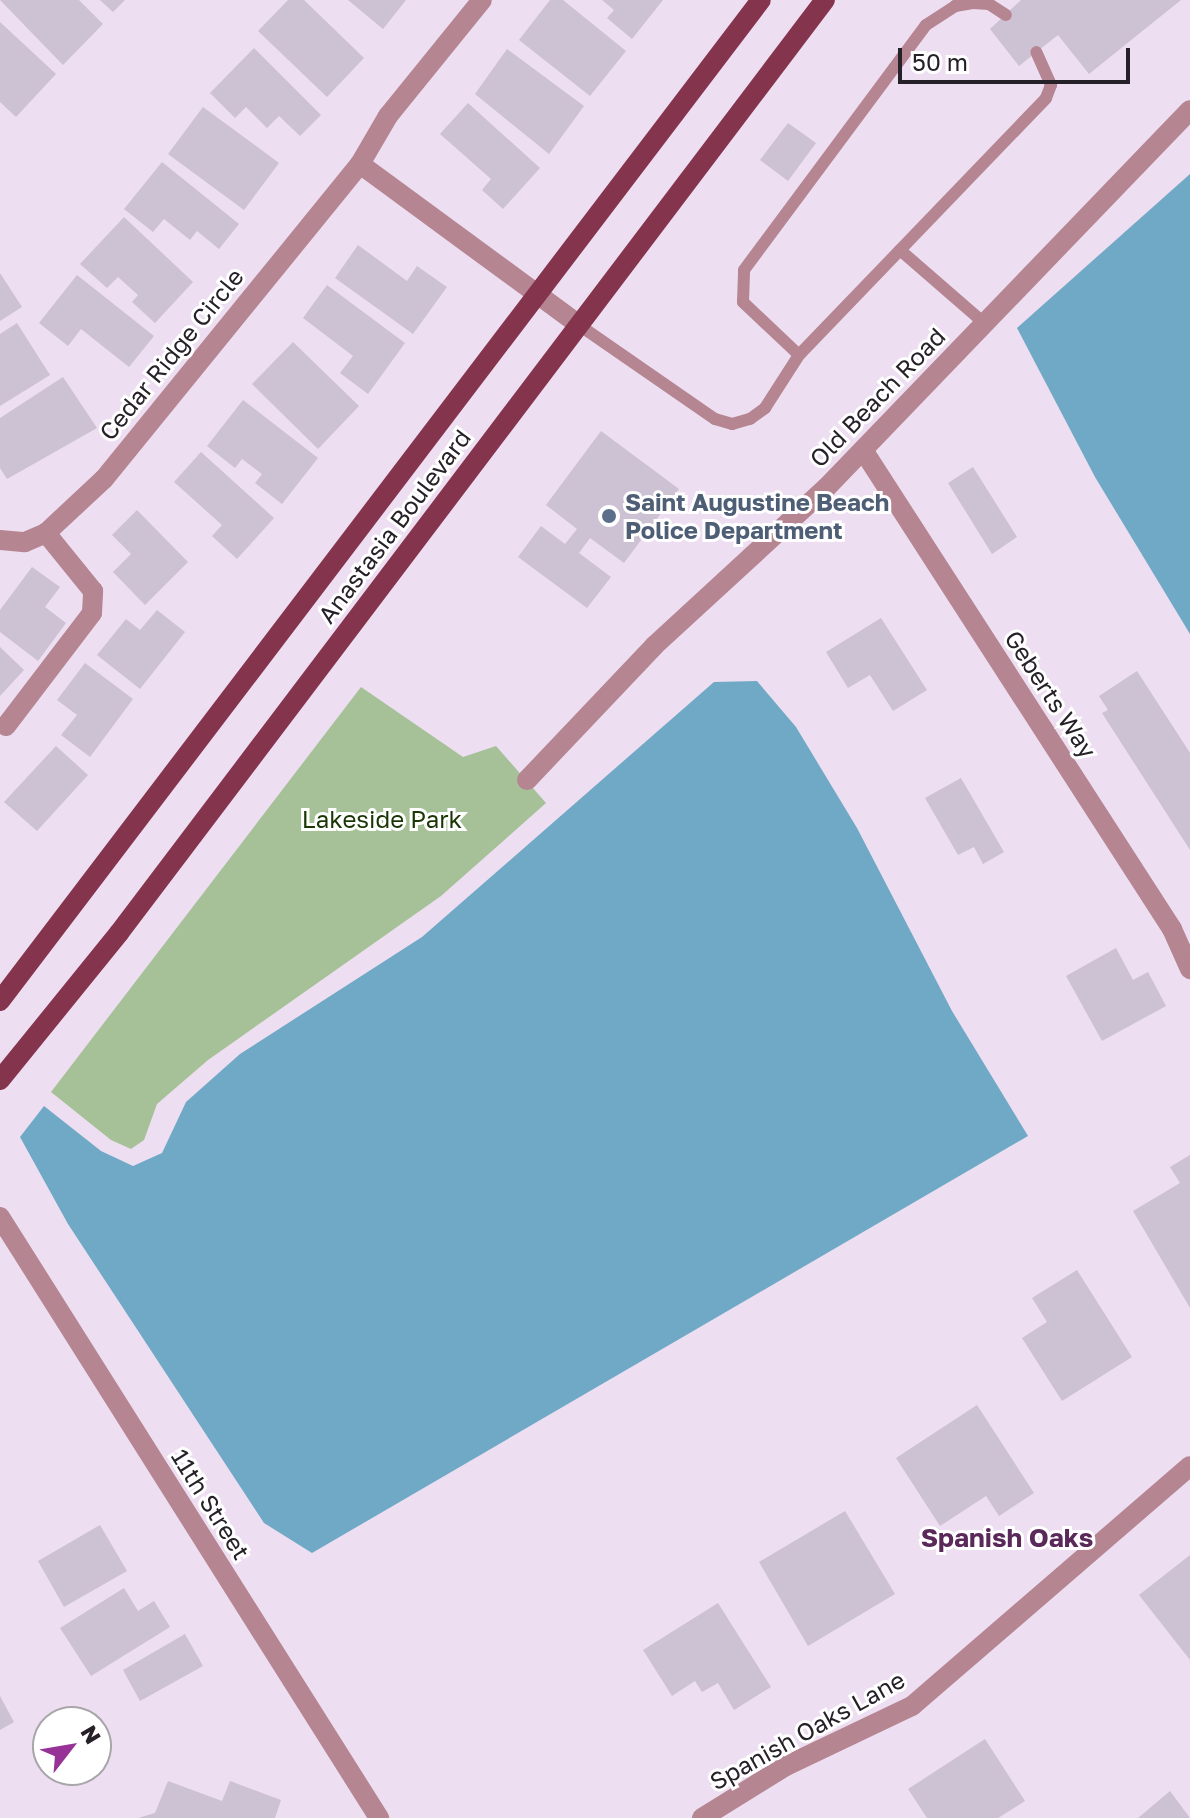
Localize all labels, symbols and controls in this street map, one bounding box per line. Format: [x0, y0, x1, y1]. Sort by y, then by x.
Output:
scale bar [902, 32, 1134, 82]
text: 50 m [912, 47, 968, 76]
street label: Cedar Ridge Circle [93, 262, 249, 446]
street label: Old Beach Road [803, 321, 951, 473]
street label: Anastasia Boulevard [312, 423, 476, 629]
place label: Saint Augustine Beach Police Department [625, 488, 889, 544]
marker: Saint Augustine Beach Police Department [600, 507, 618, 525]
street label: Geberts Way [999, 625, 1103, 763]
park label: Lakeside Park [302, 805, 462, 833]
street label: 11th Street [166, 1444, 256, 1564]
district label: Spanish Oaks [921, 1522, 1093, 1554]
street label: Spanish Oaks Lane [705, 1665, 909, 1795]
north arrow [32, 1706, 112, 1786]
text: N [75, 1720, 107, 1749]

